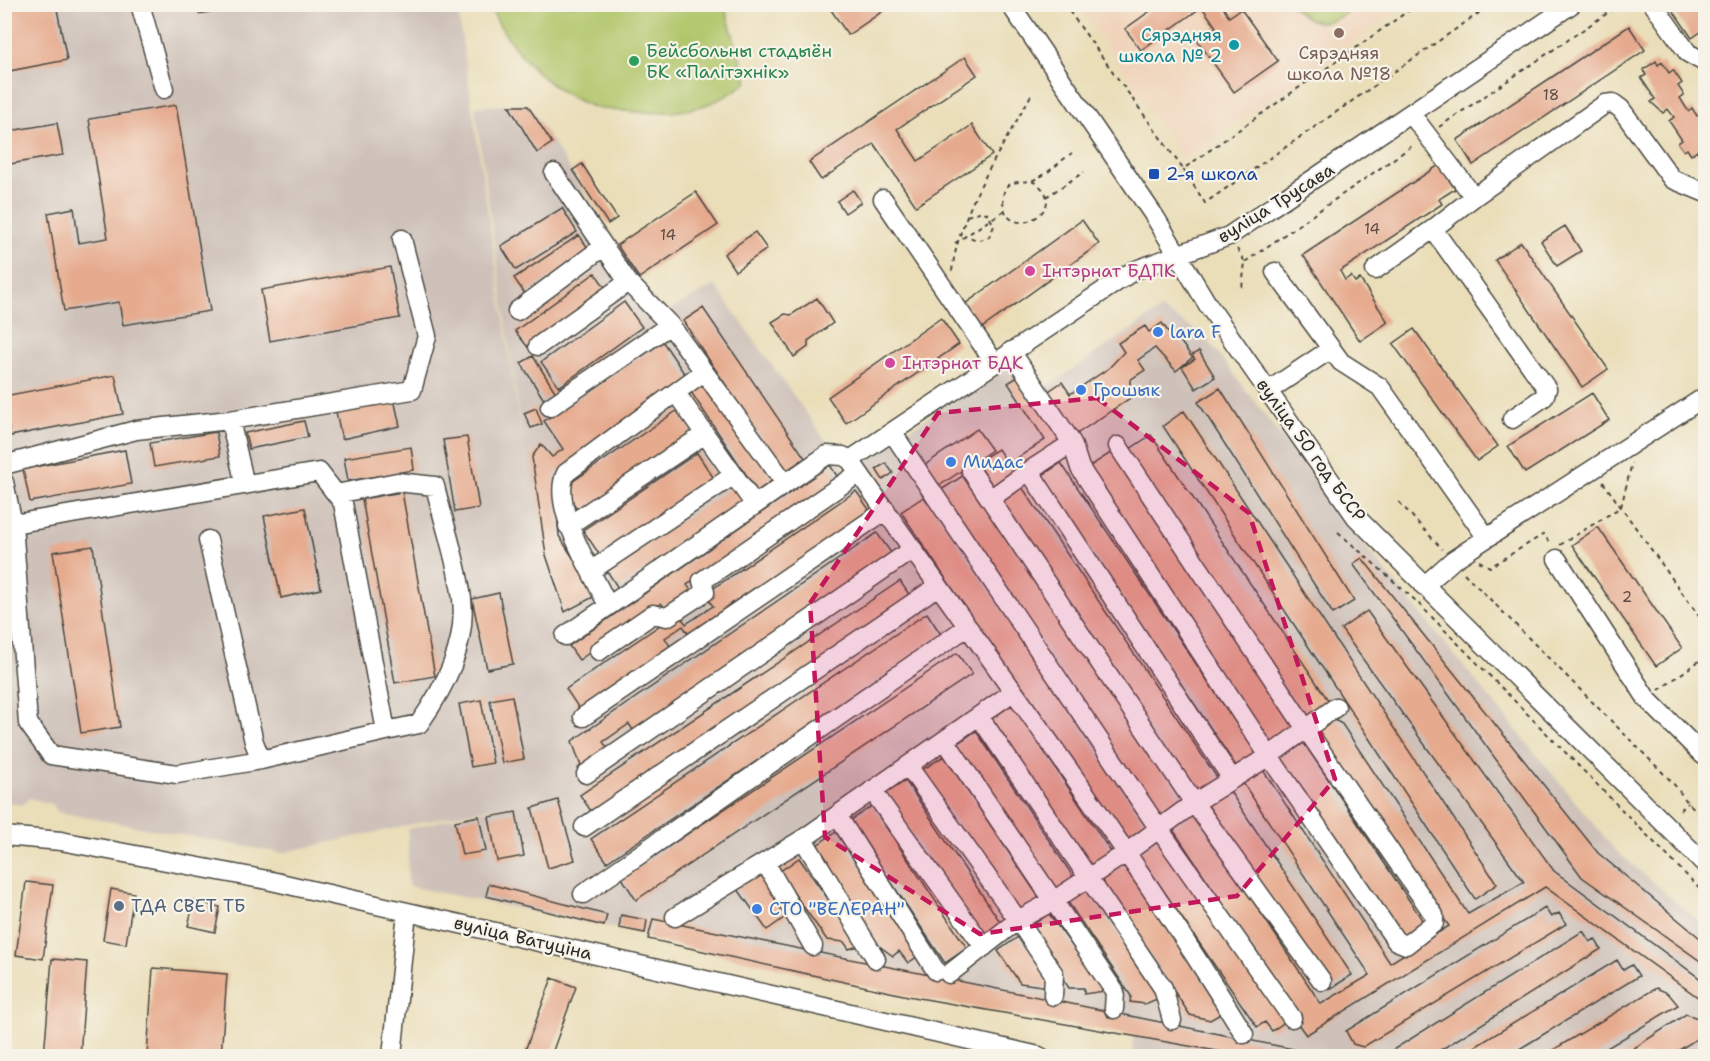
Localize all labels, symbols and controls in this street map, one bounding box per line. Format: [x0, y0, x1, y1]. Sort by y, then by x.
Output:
place label: Сярэдняя школа № 2 [1118, 23, 1222, 68]
marker: Сярэдняя школа №18 [1332, 26, 1346, 40]
marker: Сярэдняя школа № 2 [1227, 38, 1241, 52]
place label: Бейсбольны стадыён БК «Палітэхнік» [646, 39, 832, 84]
place label: Сярэдняя школа №18 [1287, 41, 1391, 86]
marker: Бейсбольны стадыён БК «Палітэхнік» [627, 54, 641, 68]
house number: 18 [1543, 85, 1559, 105]
street label: вуліца Трусава [1213, 157, 1339, 249]
place label: 2-я школа [1166, 162, 1258, 186]
marker: 2-я школа [1147, 167, 1161, 181]
house number: 14 [1364, 219, 1380, 239]
house number: 14 [660, 225, 676, 245]
place label: Інтэрнат БДПК [1042, 259, 1176, 283]
marker: Інтэрнат БДПК [1023, 264, 1037, 278]
place label: lara F [1170, 320, 1221, 344]
marker: lara F [1151, 325, 1165, 339]
place label: Інтэрнат БДК [902, 351, 1024, 375]
marker: Інтэрнат БДК [883, 356, 897, 370]
street label: вуліца 50 год БССР [1251, 374, 1371, 526]
place label: Грошык [1093, 378, 1160, 402]
marker: Грошык [1074, 383, 1088, 397]
place label: Мидас [963, 450, 1024, 474]
marker: Мидас [944, 455, 958, 469]
house number: 2 [1622, 587, 1632, 607]
place label: ТДА СВЕТ ТБ [131, 894, 246, 918]
place label: СТО "ВЕЛЕРАН" [769, 897, 905, 921]
marker: ТДА СВЕТ ТБ [112, 899, 126, 913]
marker: СТО "ВЕЛЕРАН" [750, 902, 764, 916]
street label: вуліца Ватуціна [452, 910, 594, 966]

